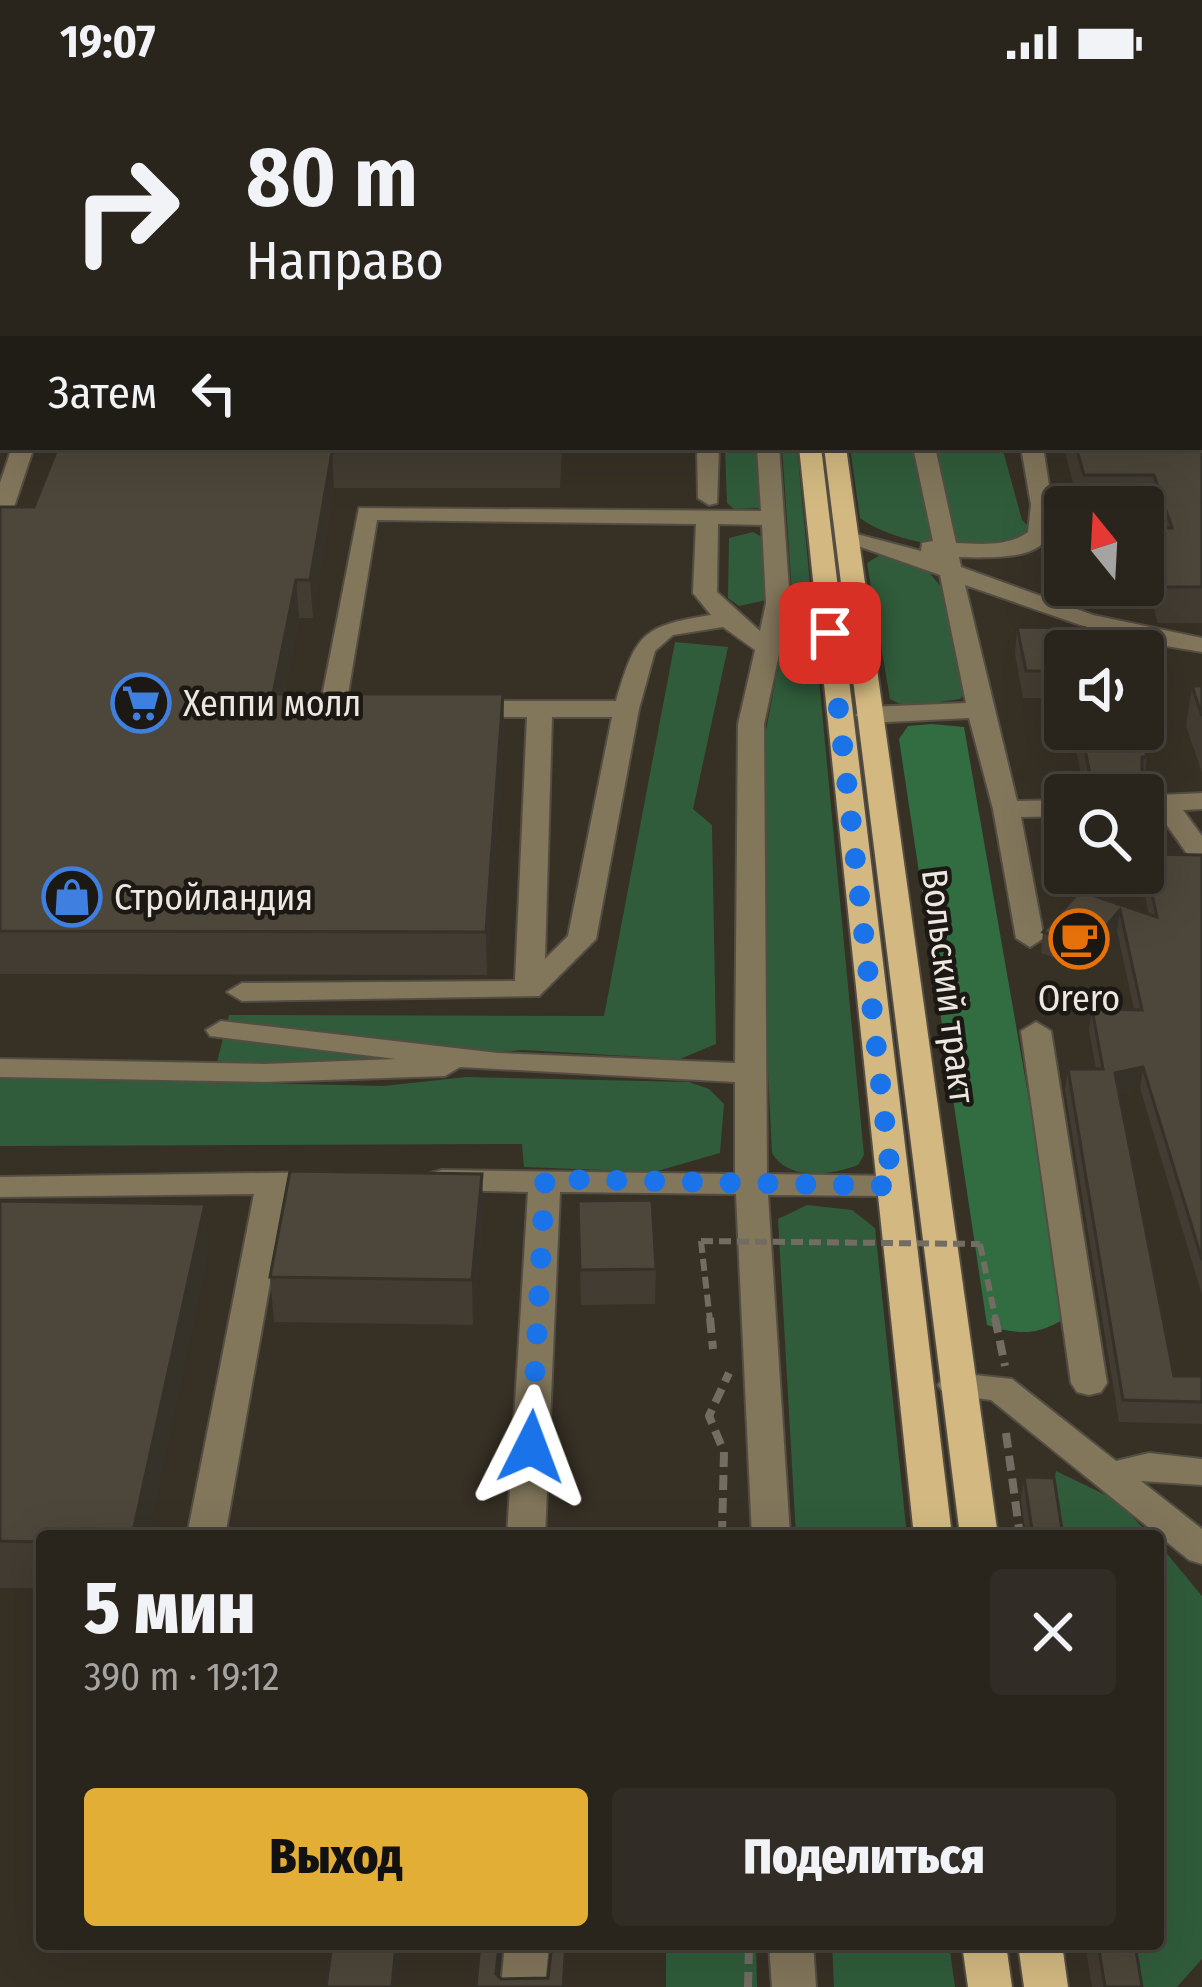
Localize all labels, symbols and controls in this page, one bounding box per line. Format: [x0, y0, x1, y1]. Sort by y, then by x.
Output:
text: 19:07 [60, 15, 156, 69]
text: 80 m [246, 127, 418, 228]
icon: right [48, 132, 204, 288]
text: Направо [246, 229, 444, 293]
icon: left [181, 360, 247, 426]
text: Затем [48, 366, 157, 420]
north arrow [1044, 486, 1164, 606]
map controls [1044, 486, 1164, 894]
pin [779, 582, 881, 684]
icon: arrive [797, 600, 863, 666]
button: sound [1044, 630, 1164, 750]
supermarket icon: Хеппи молл [110, 672, 172, 734]
place label: Хеппи молл [183, 682, 361, 726]
button: search [1044, 774, 1164, 894]
shop icon: Стройландия [41, 866, 103, 928]
street label: Вольский тракт [912, 867, 984, 1106]
place label: Стройландия [114, 876, 313, 920]
cafe icon: Orero [1048, 908, 1110, 970]
place label: Orero [1038, 977, 1120, 1021]
position arrow [468, 1384, 594, 1510]
text: 5 мин [84, 1566, 255, 1652]
button: close [990, 1569, 1116, 1695]
text: 390 m · 19:12 [84, 1654, 279, 1700]
button: Выход [84, 1788, 588, 1926]
button: Поделиться [612, 1788, 1116, 1926]

